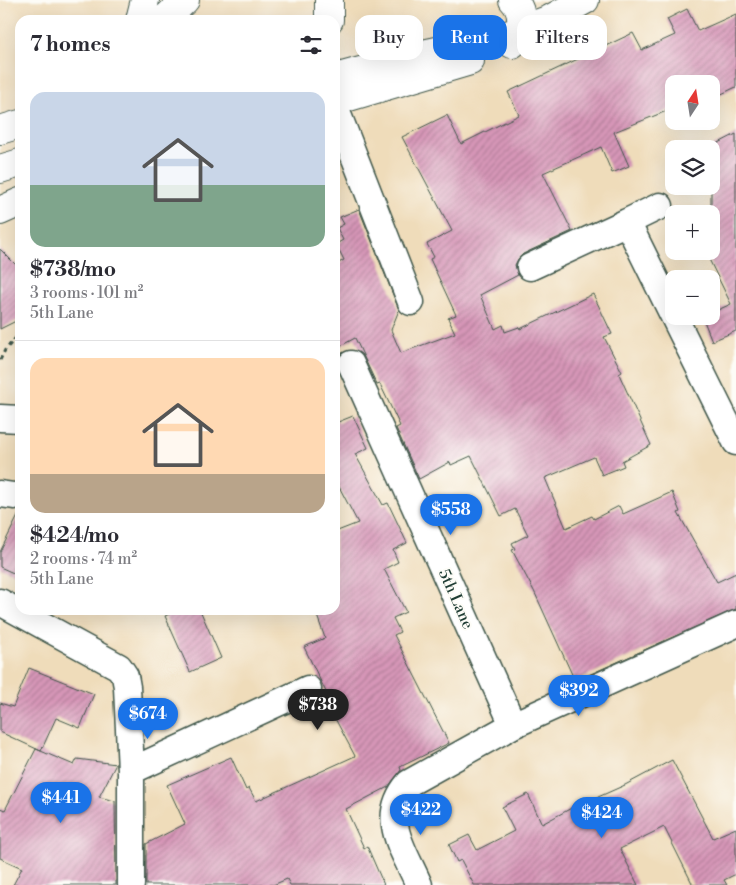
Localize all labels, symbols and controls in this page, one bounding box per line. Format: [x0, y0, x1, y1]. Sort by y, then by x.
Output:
chip: Buy [355, 15, 423, 60]
chip: Rent [433, 15, 507, 60]
chip: Filters [517, 15, 607, 60]
icon: filters [297, 31, 325, 59]
text: 7 homes [30, 32, 111, 58]
north arrow [665, 75, 720, 130]
map controls [665, 75, 720, 325]
icon: home [133, 125, 223, 215]
button: layers [665, 140, 720, 195]
button: + [665, 205, 720, 260]
text: $738/mo [30, 257, 116, 283]
button: − [665, 270, 720, 325]
text: 3 rooms · 101 m² [30, 283, 143, 303]
text: 5th Lane [30, 303, 94, 323]
icon: home [133, 390, 223, 480]
pin: $558 [421, 494, 481, 536]
text: $558 [431, 500, 471, 520]
text: $424/mo [30, 523, 119, 549]
text: 2 rooms · 74 m² [30, 549, 137, 569]
street label: 5th Lane [434, 566, 478, 632]
text: 5th Lane [30, 569, 94, 589]
pin: $392 [549, 674, 609, 717]
text: $392 [559, 681, 599, 701]
pin: $738 [288, 688, 348, 731]
text: $738 [299, 695, 337, 715]
pin: $674 [118, 698, 178, 740]
text: $674 [129, 704, 167, 724]
pin: $441 [31, 782, 91, 824]
text: $441 [42, 788, 80, 808]
pin: $422 [391, 794, 451, 836]
pin: $424 [572, 796, 632, 839]
text: $422 [401, 800, 441, 820]
text: $424 [581, 803, 623, 823]

